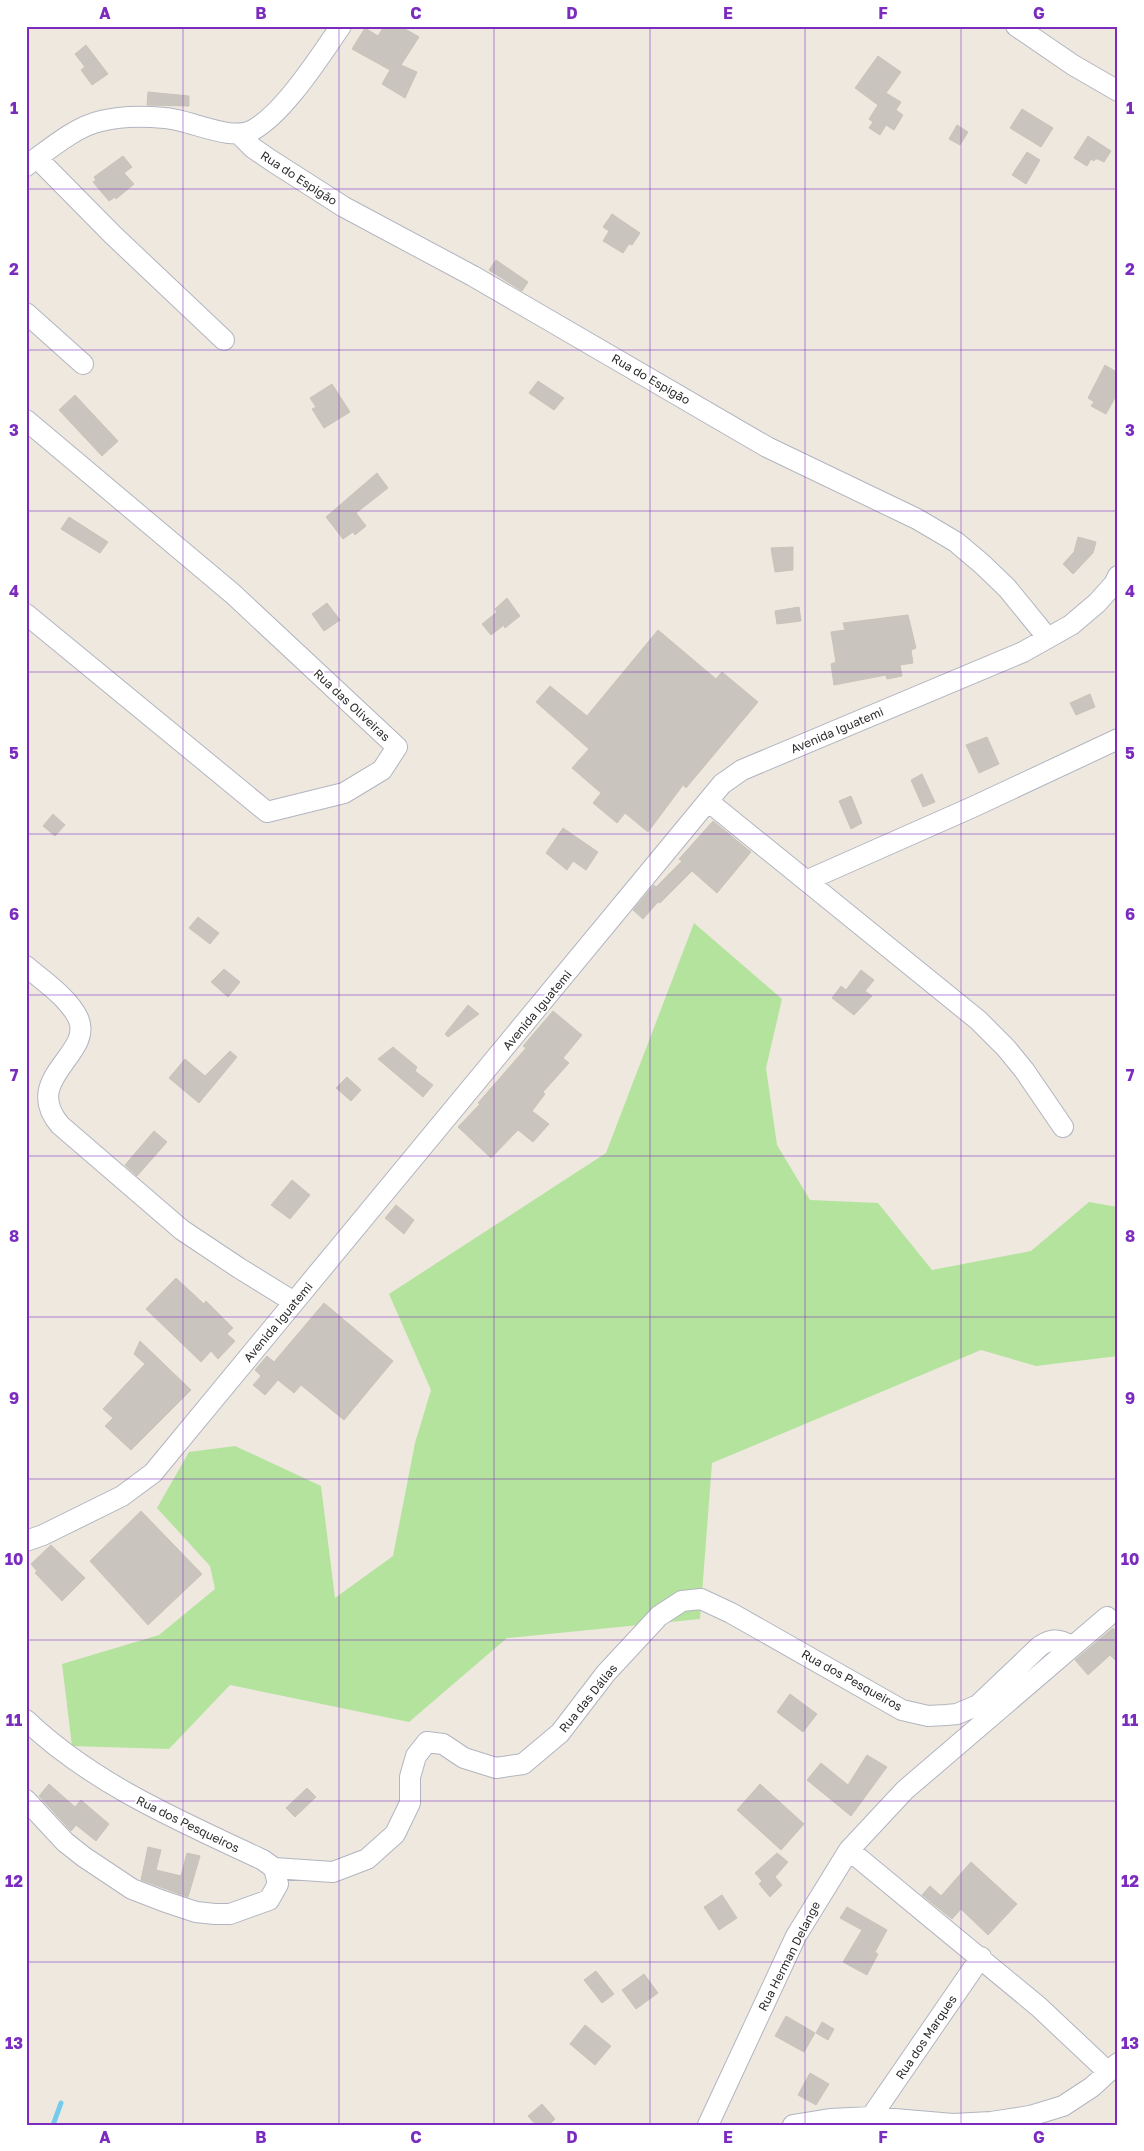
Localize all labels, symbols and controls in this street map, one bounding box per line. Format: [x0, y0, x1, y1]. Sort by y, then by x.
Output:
text: A [99, 3, 111, 23]
text: B [255, 3, 267, 23]
text: C [410, 3, 422, 23]
text: D [566, 3, 578, 23]
text: E [723, 3, 733, 23]
text: F [878, 3, 888, 23]
text: G [1033, 3, 1045, 23]
text: 1 [10, 98, 18, 118]
text: 1 [1126, 98, 1134, 118]
street label: Rua do Espigão [258, 148, 340, 208]
text: 2 [9, 259, 19, 279]
text: 2 [1125, 259, 1135, 279]
street label: Rua do Espigão [609, 350, 693, 408]
text: 3 [9, 420, 19, 440]
text: 3 [1125, 420, 1135, 440]
text: 4 [9, 581, 19, 601]
text: 4 [1125, 581, 1135, 601]
street label: Rua das Oliveiras [311, 666, 393, 744]
street label: Avenida Iguatemi [788, 704, 886, 756]
text: 5 [9, 743, 19, 763]
text: 5 [1125, 743, 1135, 763]
text: 6 [9, 904, 19, 924]
text: 6 [1125, 904, 1135, 924]
street label: Avenida Iguatemi [499, 967, 575, 1053]
text: 7 [10, 1065, 19, 1085]
text: 7 [1126, 1065, 1135, 1085]
text: 8 [9, 1226, 19, 1246]
text: 8 [1125, 1226, 1135, 1246]
street label: Avenida Iguatemi [240, 1279, 316, 1365]
text: 9 [9, 1388, 19, 1408]
text: 9 [1125, 1388, 1135, 1408]
text: 10 [5, 1549, 23, 1569]
text: 10 [1121, 1549, 1139, 1569]
street label: Rua dos Pesqueiros [799, 1646, 905, 1714]
street label: Rua das Dálias [556, 1661, 620, 1735]
text: 11 [6, 1710, 22, 1730]
text: 11 [1122, 1710, 1138, 1730]
street label: Rua dos Pesqueiros [134, 1793, 242, 1855]
text: 12 [5, 1871, 23, 1891]
text: 12 [1121, 1871, 1139, 1891]
street label: Rua Herman Delange [755, 1899, 823, 2013]
street label: Rua dos Marques [892, 1992, 960, 2082]
text: 13 [5, 2033, 23, 2053]
text: 13 [1121, 2033, 1139, 2053]
text: A [99, 2127, 111, 2147]
text: B [255, 2127, 267, 2147]
text: C [410, 2127, 422, 2147]
text: D [566, 2127, 578, 2147]
text: E [723, 2127, 733, 2147]
text: F [878, 2127, 888, 2147]
text: G [1033, 2127, 1045, 2147]

